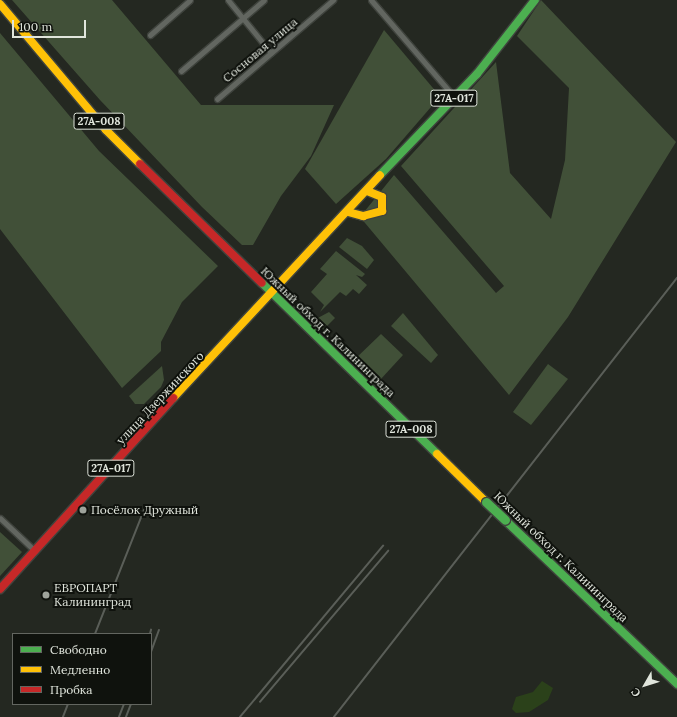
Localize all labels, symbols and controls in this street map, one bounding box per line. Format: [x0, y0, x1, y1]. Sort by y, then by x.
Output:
scale bar [14, 12, 88, 38]
street label: Сосновая улица [220, 15, 300, 85]
text: 100 m [19, 19, 52, 34]
road number: 27А-017 [430, 89, 478, 107]
road number: 27А-008 [73, 112, 125, 130]
street label: Южный обход г. Калининграда [258, 264, 398, 400]
street label: улица Дзержинского [113, 349, 207, 447]
road number: 27А-008 [385, 420, 437, 438]
road number: 27А-017 [87, 459, 135, 477]
street label: Южный обход г. Калининграда [491, 489, 631, 625]
place label: Посёлок Дружный [91, 503, 198, 517]
marker: Посёлок Дружный [78, 505, 88, 515]
place label: ЕВРОПАРТ Калининград [54, 581, 131, 609]
marker: ЕВРОПАРТ Калининград [41, 590, 51, 600]
legend [12, 633, 152, 705]
text: Свободно [50, 642, 107, 657]
text: Медленно [50, 662, 110, 677]
north arrow [625, 665, 665, 705]
text: Пробка [50, 682, 92, 697]
text: С [628, 685, 644, 700]

